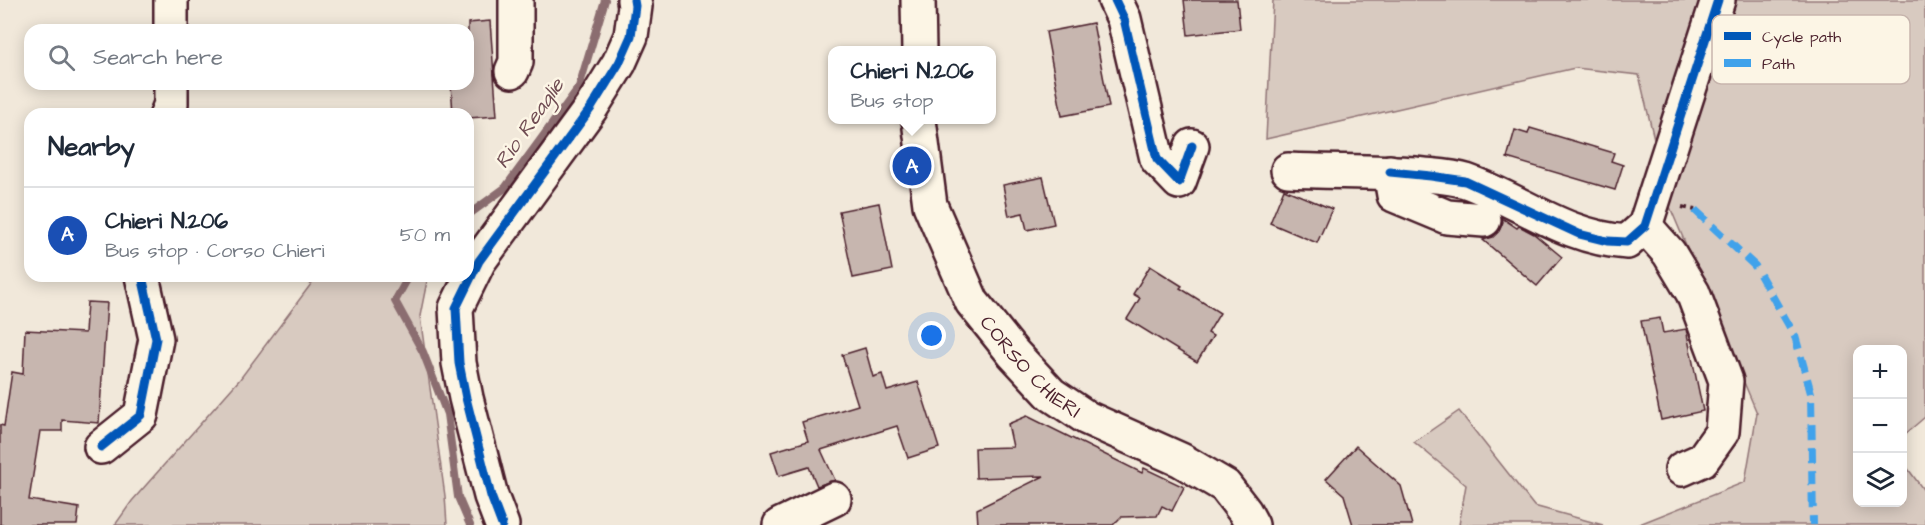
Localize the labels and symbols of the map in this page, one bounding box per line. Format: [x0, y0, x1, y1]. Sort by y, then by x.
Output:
legend [1712, 15, 1910, 84]
text: Cycle path [1762, 26, 1841, 49]
text: Path [1762, 53, 1795, 75]
water label: Rio Reaglie [488, 71, 573, 175]
pin: A [892, 144, 932, 188]
street label: CORSO CHIERI [973, 310, 1086, 425]
your location [917, 321, 946, 350]

